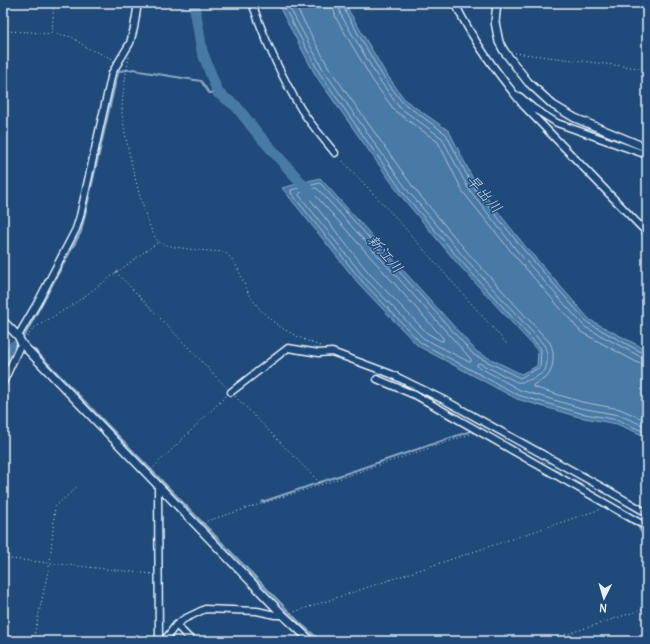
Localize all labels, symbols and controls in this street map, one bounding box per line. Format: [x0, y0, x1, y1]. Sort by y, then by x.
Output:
water label: 早出川 [462, 170, 506, 217]
water label: 新江川 [363, 230, 407, 277]
north arrow [584, 578, 624, 618]
text: N [599, 601, 608, 615]

